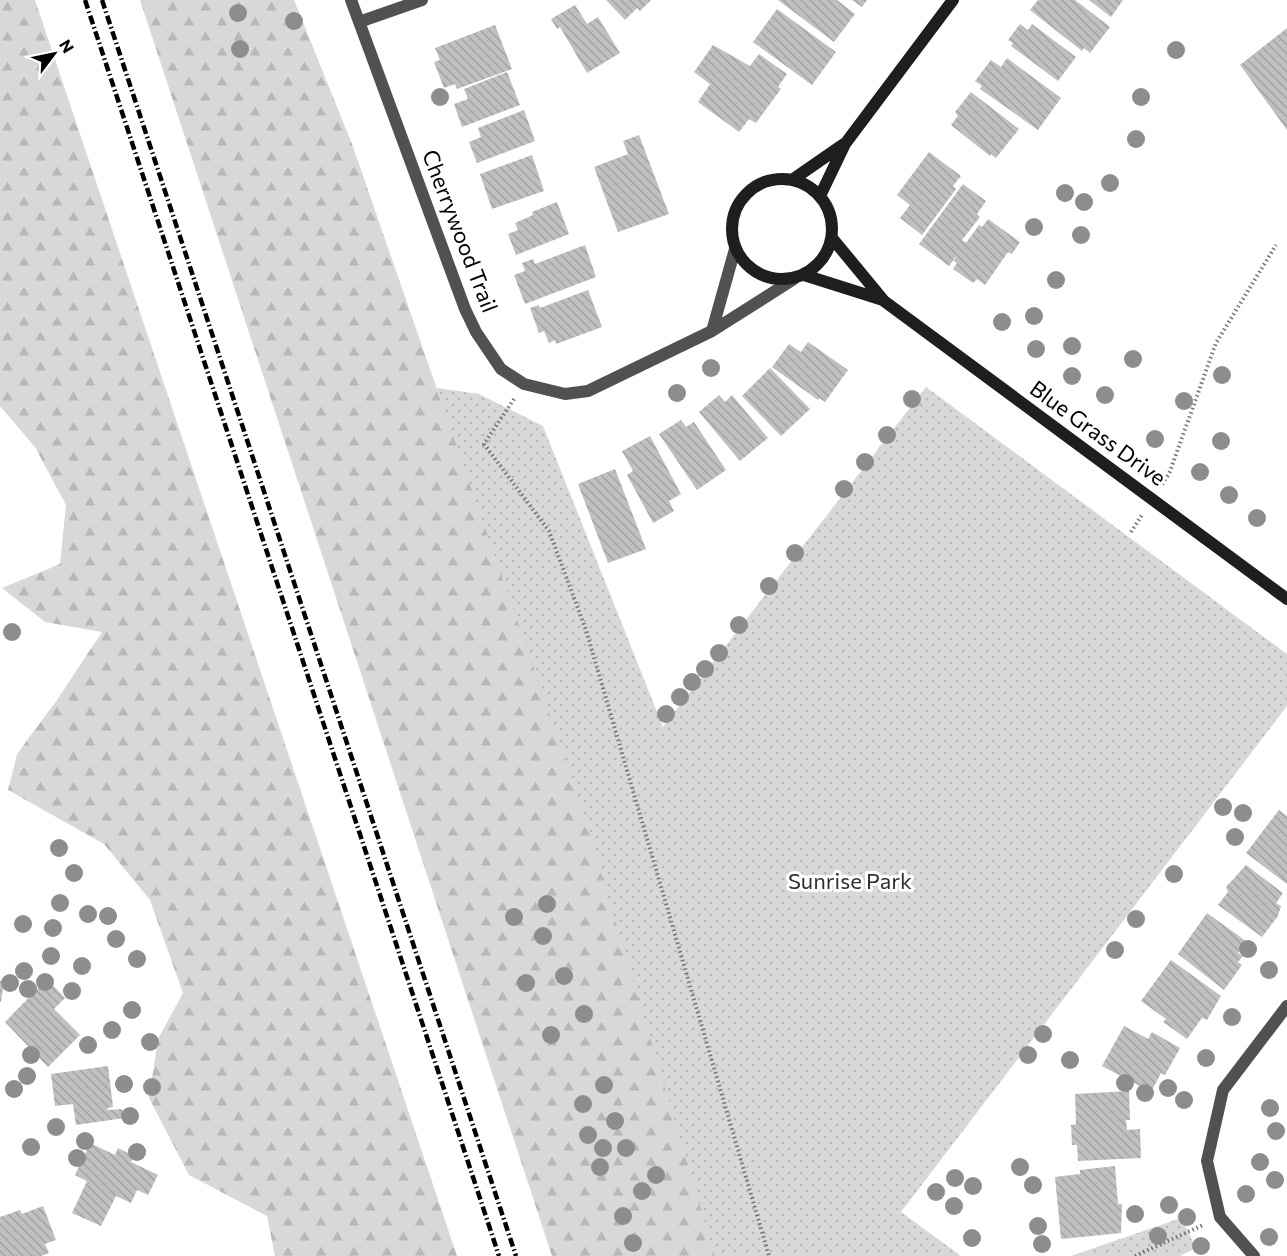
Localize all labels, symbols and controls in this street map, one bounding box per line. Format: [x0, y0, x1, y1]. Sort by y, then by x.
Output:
north arrow [24, 24, 84, 84]
text: N [56, 36, 78, 56]
street label: Cherrywood Trail [417, 146, 504, 316]
street label: Blue Grass Drive [1025, 374, 1172, 491]
park label: Sunrise Park [788, 867, 912, 894]

